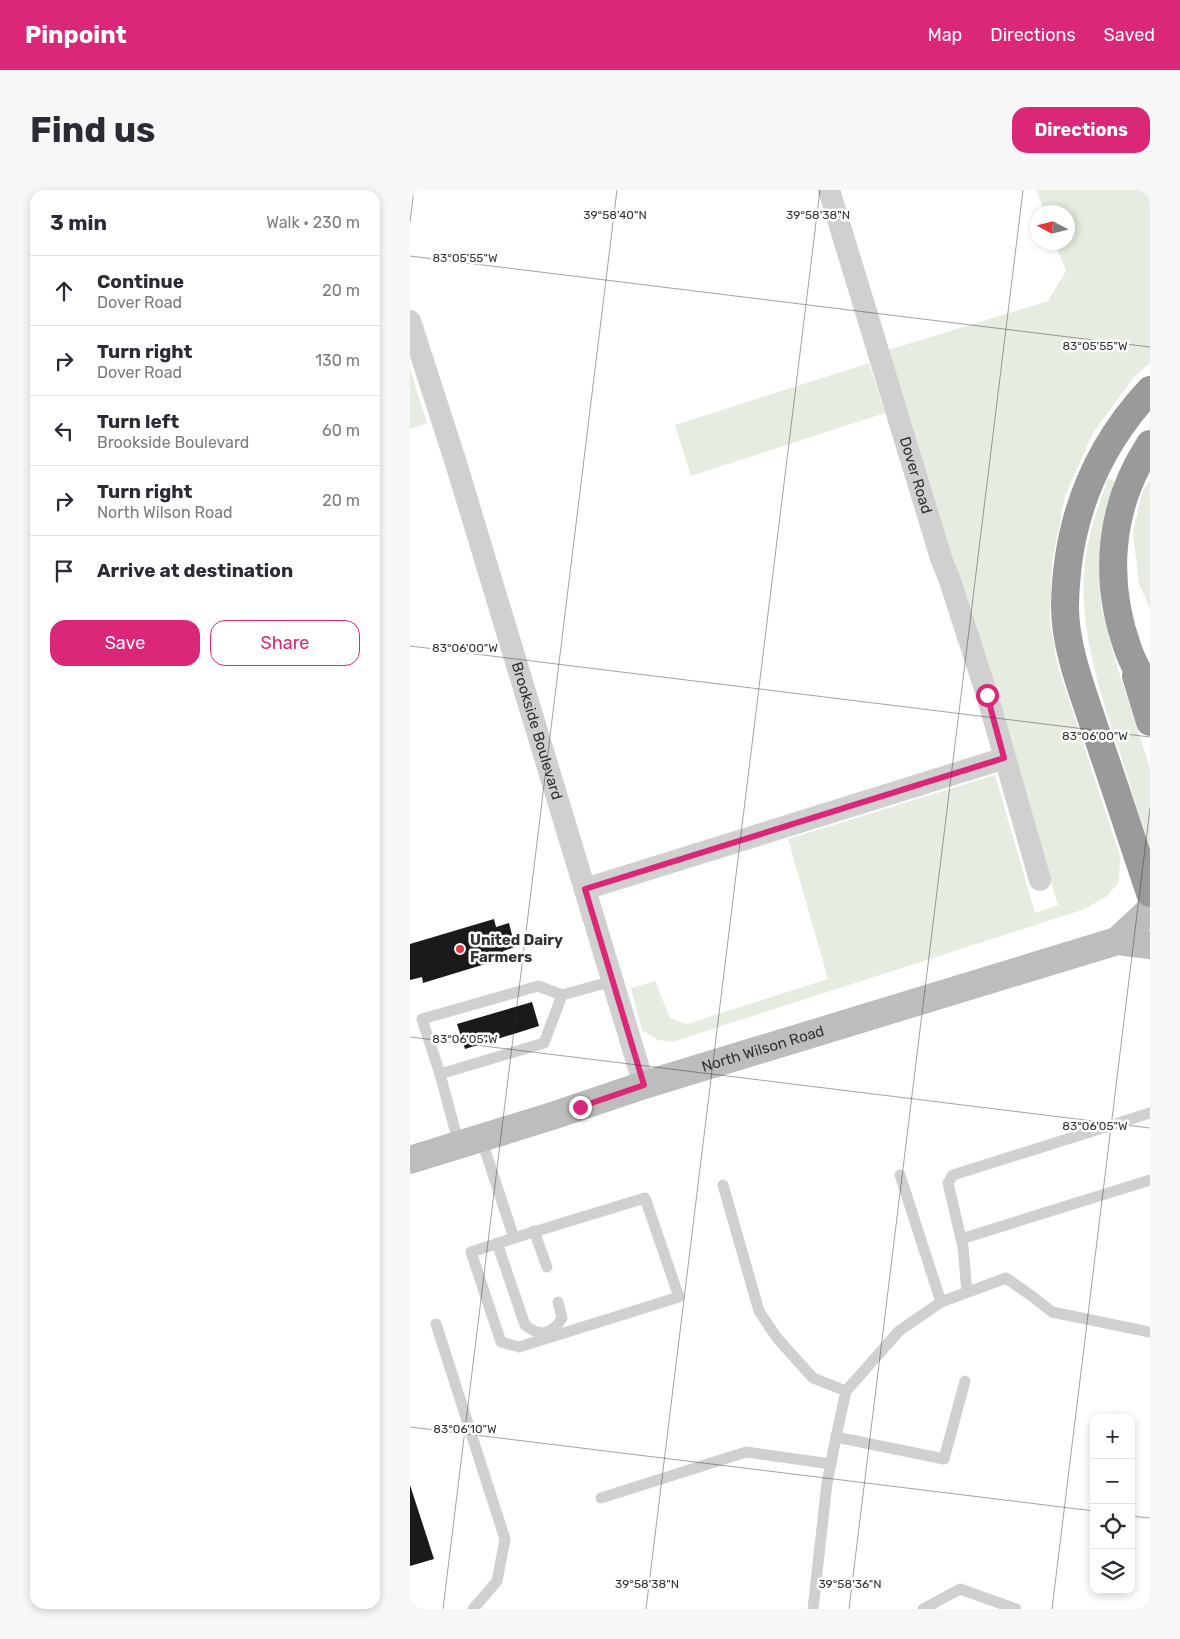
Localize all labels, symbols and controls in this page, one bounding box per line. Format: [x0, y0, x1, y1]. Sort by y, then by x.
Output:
text: Pinpoint [25, 21, 127, 49]
text: Map [927, 24, 962, 46]
text: Directions [990, 24, 1076, 46]
text: Saved [1104, 24, 1155, 46]
button: Directions [1012, 107, 1150, 153]
text: Find us [30, 109, 155, 151]
north arrow [1030, 205, 1075, 250]
text: 39°58'40"N [583, 208, 647, 222]
text: 39°58'38"N [786, 208, 850, 222]
text: 3 min [50, 210, 107, 235]
text: Walk · 230 m [266, 213, 360, 232]
text: 83°05'55"W [432, 251, 498, 265]
text: Continue [97, 270, 184, 293]
icon: ahead [50, 277, 78, 305]
text: 20 m [322, 281, 360, 300]
text: Dover Road [97, 293, 182, 312]
text: 83°05'55"W [1062, 339, 1128, 353]
text: Turn right [97, 340, 192, 363]
icon: right [50, 347, 78, 375]
text: 130 m [315, 351, 360, 370]
text: Dover Road [97, 363, 182, 382]
text: Turn left [97, 410, 179, 433]
icon: left [50, 417, 78, 445]
text: 60 m [322, 421, 360, 440]
text: Brookside Boulevard [97, 433, 249, 452]
street label: Dover Road [896, 434, 936, 516]
text: Turn right [97, 480, 192, 503]
icon: right [50, 487, 78, 515]
text: 20 m [322, 491, 360, 510]
text: North Wilson Road [97, 503, 233, 522]
icon: arrive [50, 557, 78, 585]
text: Arrive at destination [97, 559, 293, 582]
button: Save [50, 620, 200, 666]
button: Share [210, 620, 360, 666]
text: 83°06'00"W [432, 641, 498, 655]
street label: Brookside Boulevard [508, 660, 566, 802]
route start [976, 684, 999, 707]
text: 83°06'00"W [1062, 729, 1128, 743]
place label: United Dairy Farmers [470, 931, 563, 966]
marker: United Dairy Farmers [454, 943, 466, 955]
street label: North Wilson Road [699, 1022, 826, 1076]
text: 83°06'05"W [432, 1032, 498, 1046]
route end [569, 1096, 592, 1119]
text: 83°06'05"W [1062, 1119, 1128, 1133]
map controls [1090, 1414, 1135, 1594]
button: + [1090, 1414, 1135, 1459]
text: 83°06'10"W [433, 1422, 497, 1436]
button: − [1090, 1459, 1135, 1504]
button: locate [1090, 1504, 1135, 1549]
button: layers [1090, 1549, 1135, 1594]
text: 39°58'38"N [615, 1577, 679, 1591]
text: 39°58'36"N [818, 1577, 882, 1591]

